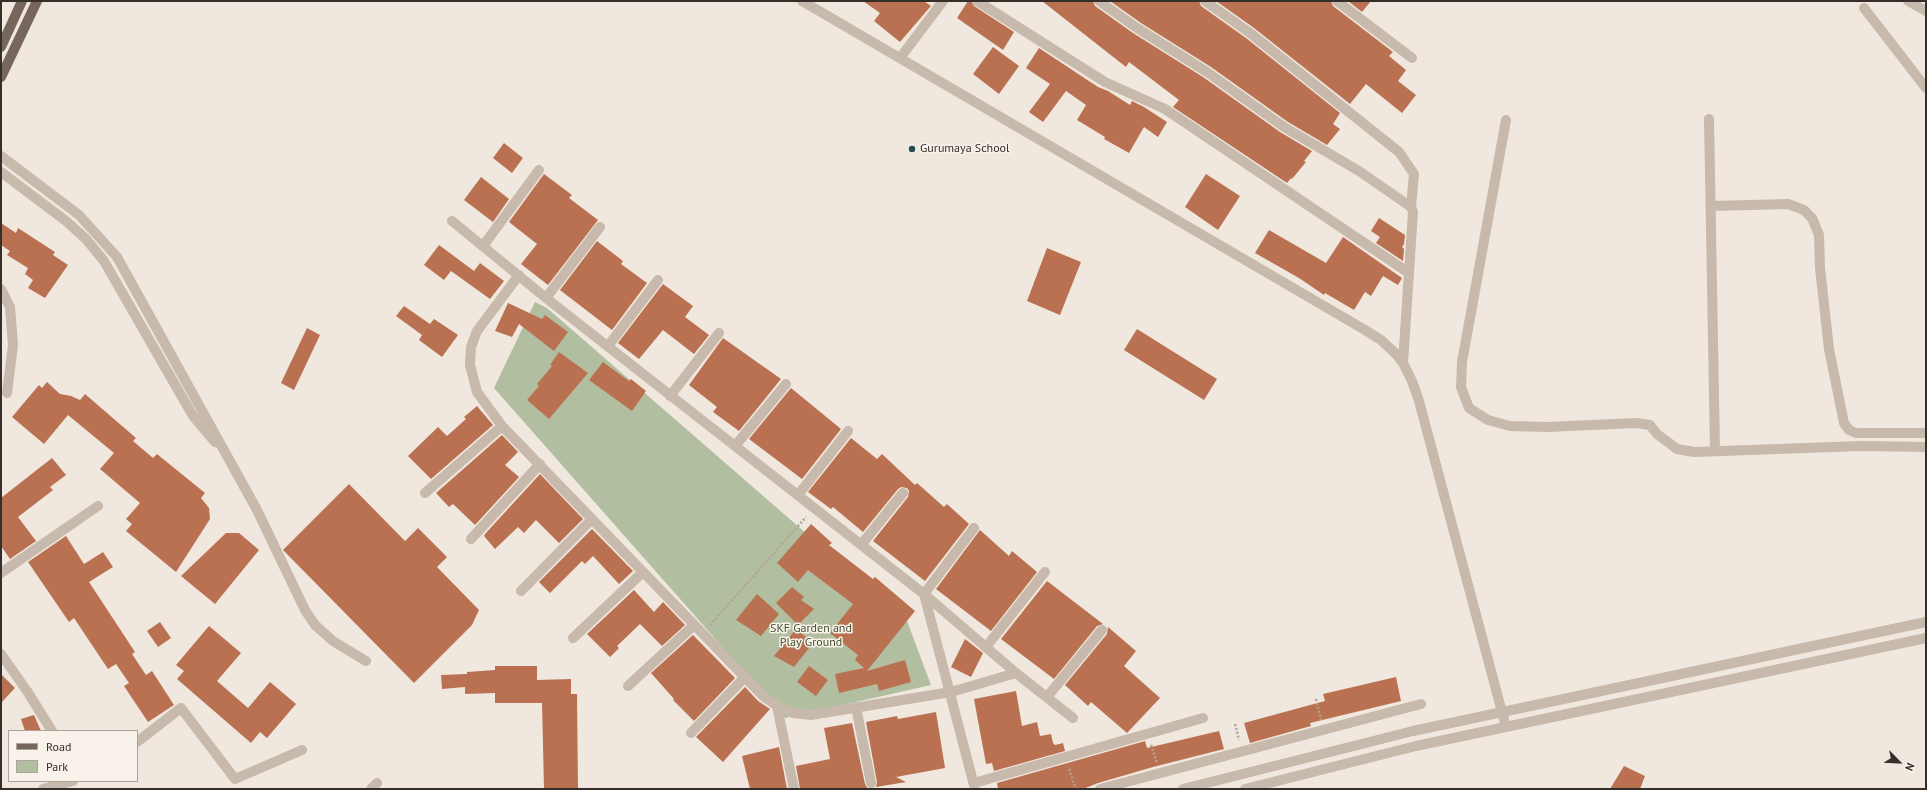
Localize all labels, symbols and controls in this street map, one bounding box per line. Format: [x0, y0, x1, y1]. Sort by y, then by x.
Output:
place label: Gurumaya School [920, 142, 1010, 156]
marker: Gurumaya School [907, 144, 917, 154]
park label: SKF Garden and Play Ground [770, 622, 852, 650]
legend [8, 730, 138, 782]
text: Road [46, 739, 71, 754]
north arrow [1879, 742, 1919, 782]
text: Park [46, 759, 68, 774]
text: N [1902, 761, 1918, 773]

